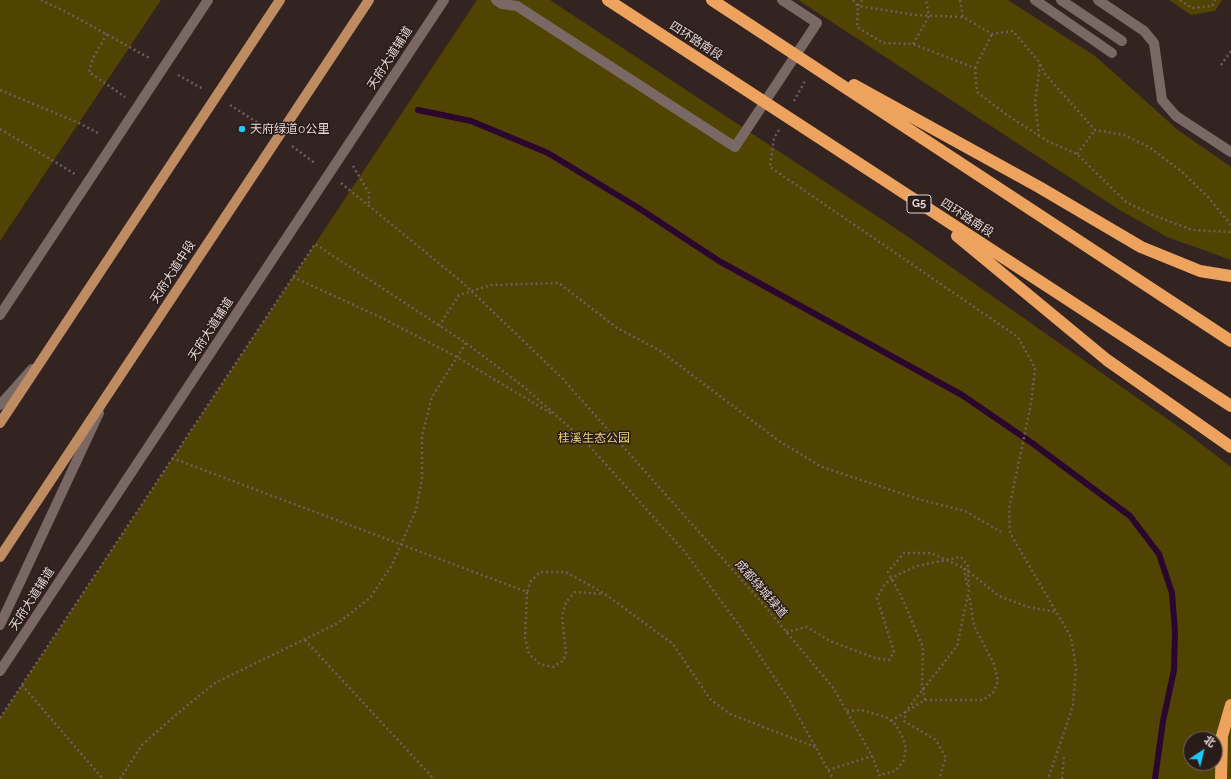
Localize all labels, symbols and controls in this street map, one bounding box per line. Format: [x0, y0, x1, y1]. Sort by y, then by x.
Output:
street label: 四环路南段 [667, 19, 725, 63]
street label: 天府大道辅道 [364, 24, 416, 92]
place label: 天府绿道0公里 [250, 122, 329, 136]
marker: 天府绿道0公里 [237, 124, 247, 134]
road number: G5 [907, 195, 931, 213]
street label: 四环路南段 [938, 196, 996, 240]
street label: 天府大道中段 [147, 238, 199, 306]
street label: 天府大道辅道 [185, 295, 237, 363]
park label: 桂溪生态公园 [558, 431, 630, 445]
street label: 成都绕城绿道 [732, 557, 790, 621]
street label: 天府大道辅道 [6, 565, 58, 633]
north arrow [1183, 731, 1223, 771]
text: 北 [1201, 733, 1218, 750]

